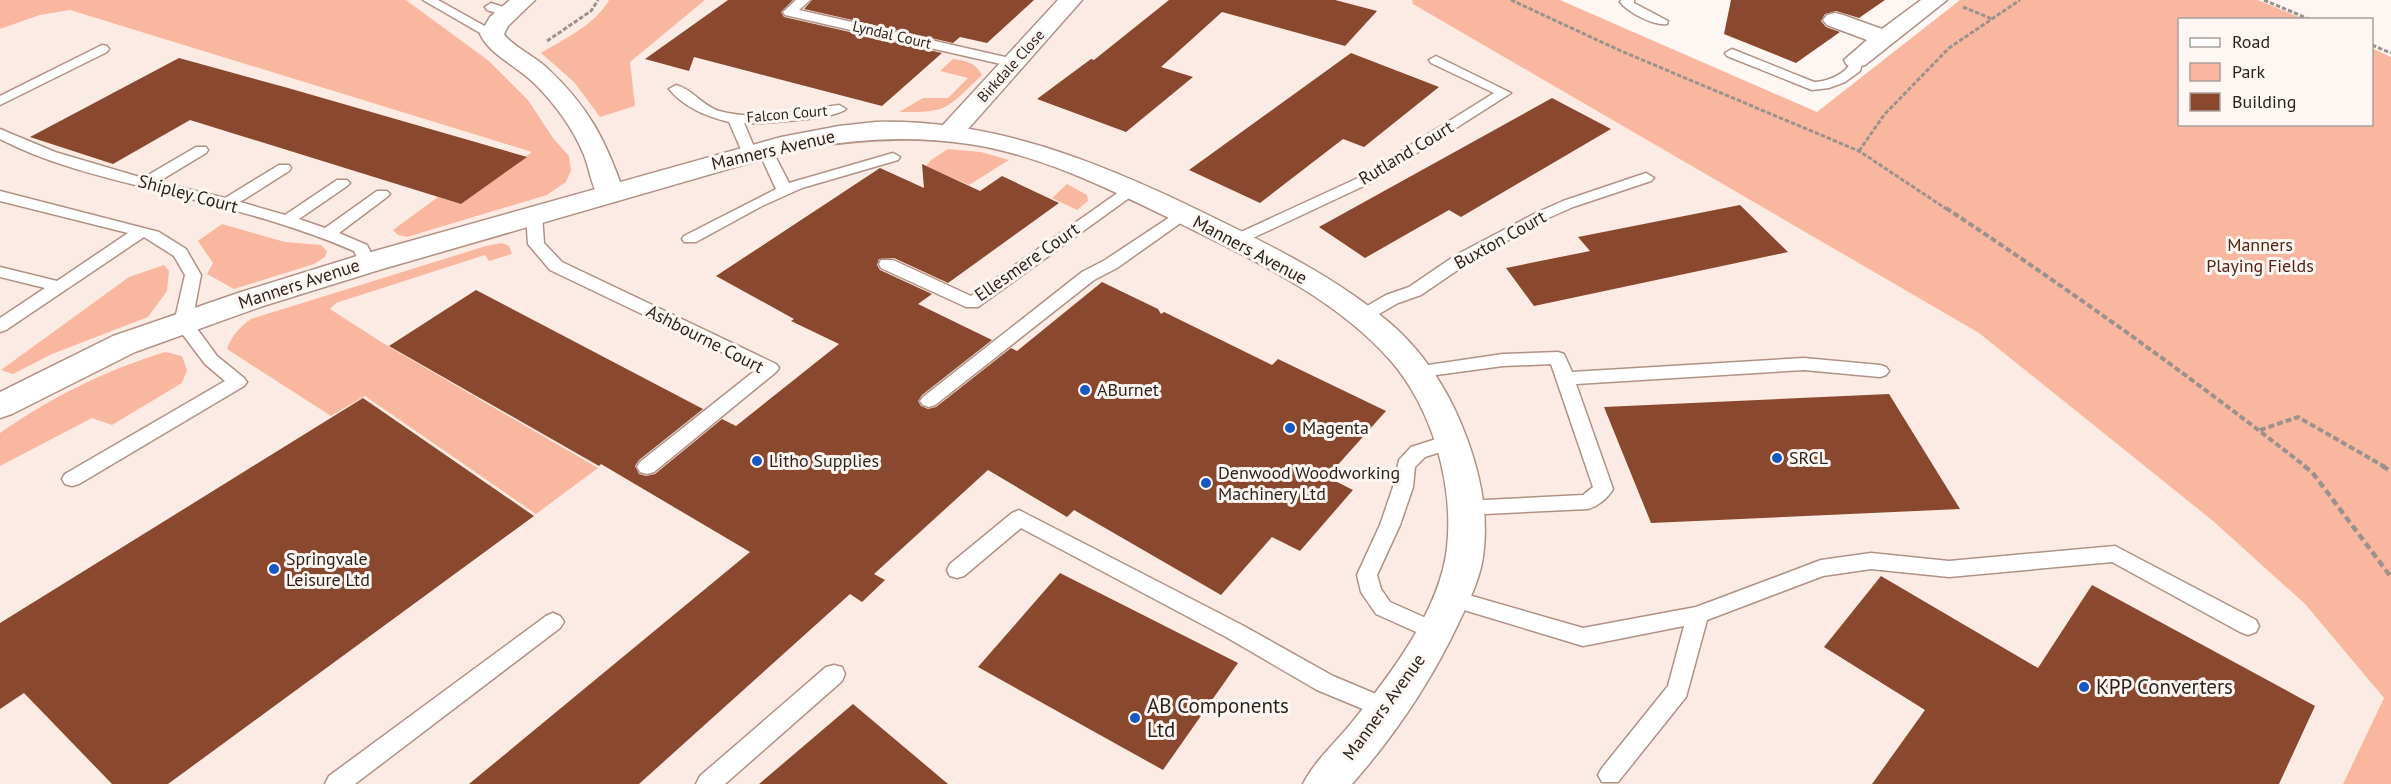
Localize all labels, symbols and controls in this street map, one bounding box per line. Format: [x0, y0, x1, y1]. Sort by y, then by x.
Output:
street label: Lyndal Court [851, 16, 933, 53]
legend [2178, 18, 2373, 126]
street label: Birkdale Close [973, 25, 1048, 106]
text: Road [2232, 30, 2270, 53]
text: Park [2232, 60, 2265, 83]
text: Building [2232, 90, 2296, 113]
street label: Falcon Court [746, 101, 828, 126]
street label: Rutland Court [1354, 115, 1457, 190]
street label: Manners Avenue [709, 124, 837, 175]
street label: Shipley Court [136, 169, 241, 218]
street label: Buxton Court [1450, 205, 1550, 274]
street label: Manners Avenue [1189, 210, 1311, 289]
street label: Ellesmere Court [970, 217, 1083, 306]
park label: Manners Playing Fields [2206, 233, 2314, 277]
street label: Manners Avenue [235, 253, 362, 314]
street label: Ashbourne Court [643, 299, 768, 378]
place label: ABurnet [1097, 378, 1159, 401]
marker: ABurnet [1078, 383, 1092, 397]
place label: Magenta [1302, 416, 1369, 439]
marker: Magenta [1283, 421, 1297, 435]
place label: SRCL [1789, 446, 1828, 469]
place label: Litho Supplies [769, 449, 879, 472]
marker: SRCL [1770, 451, 1784, 465]
marker: Litho Supplies [750, 454, 764, 468]
place label: Denwood Woodworking Machinery Ltd [1218, 461, 1400, 505]
marker: Denwood Woodworking Machinery Ltd [1199, 476, 1213, 490]
place label: Springvale Leisure Ltd [286, 547, 370, 591]
marker: Springvale Leisure Ltd [267, 562, 281, 576]
street label: Manners Avenue [1337, 649, 1430, 764]
place label: KPP Converters [2096, 673, 2233, 700]
marker: KPP Converters [2077, 680, 2091, 694]
place label: AB Components Ltd [1147, 692, 1289, 743]
marker: AB Components Ltd [1128, 711, 1142, 725]

